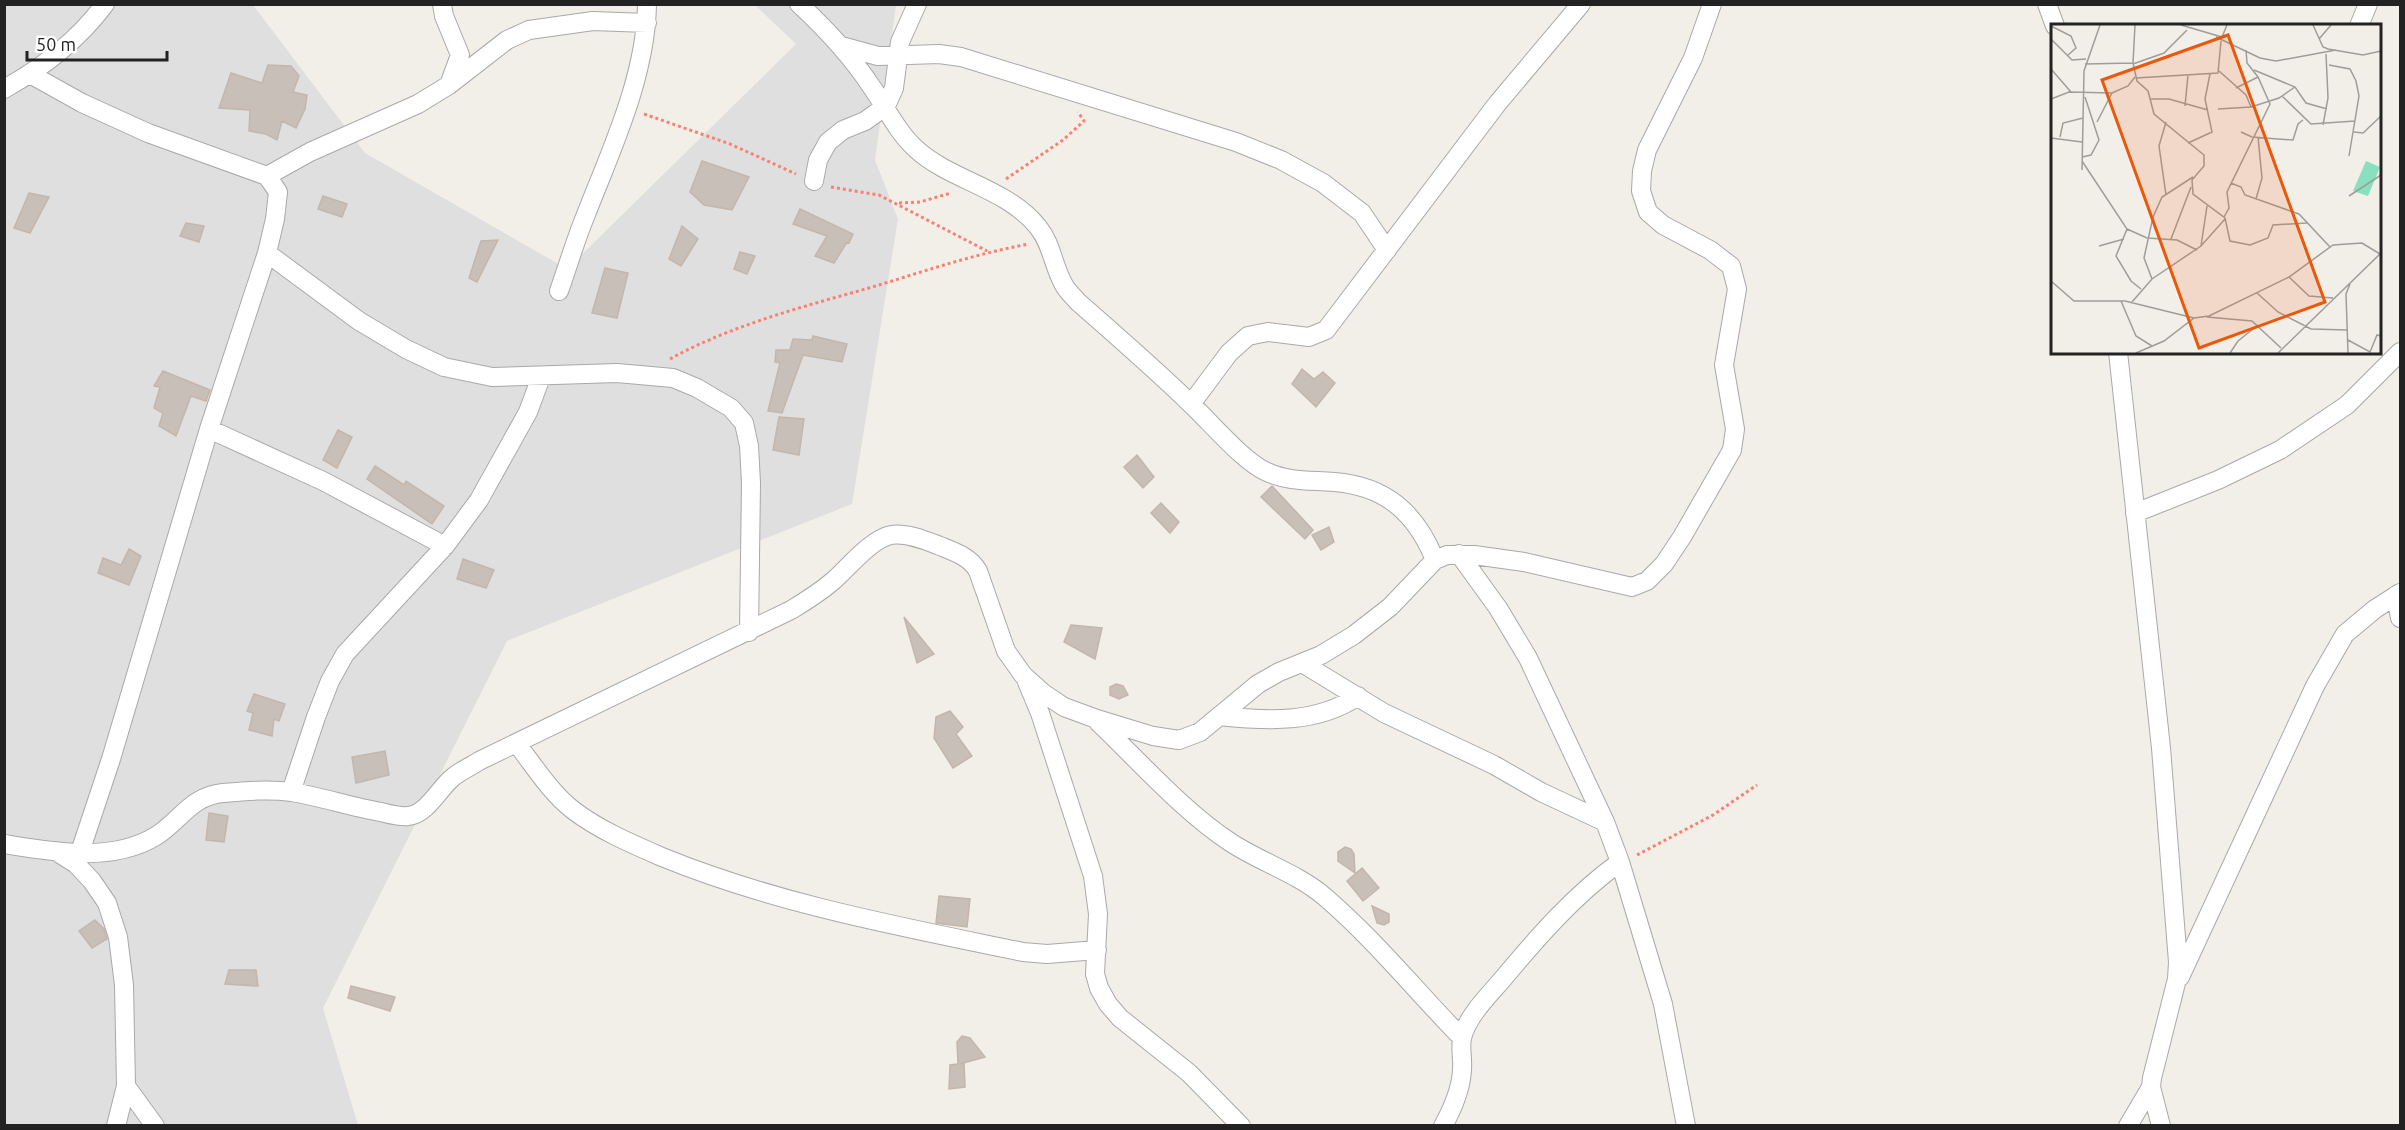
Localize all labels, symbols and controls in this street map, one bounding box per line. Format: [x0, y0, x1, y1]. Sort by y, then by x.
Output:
scale bar [27, 24, 166, 62]
inset map [2051, 24, 2381, 354]
text: 50 m [36, 34, 76, 54]

